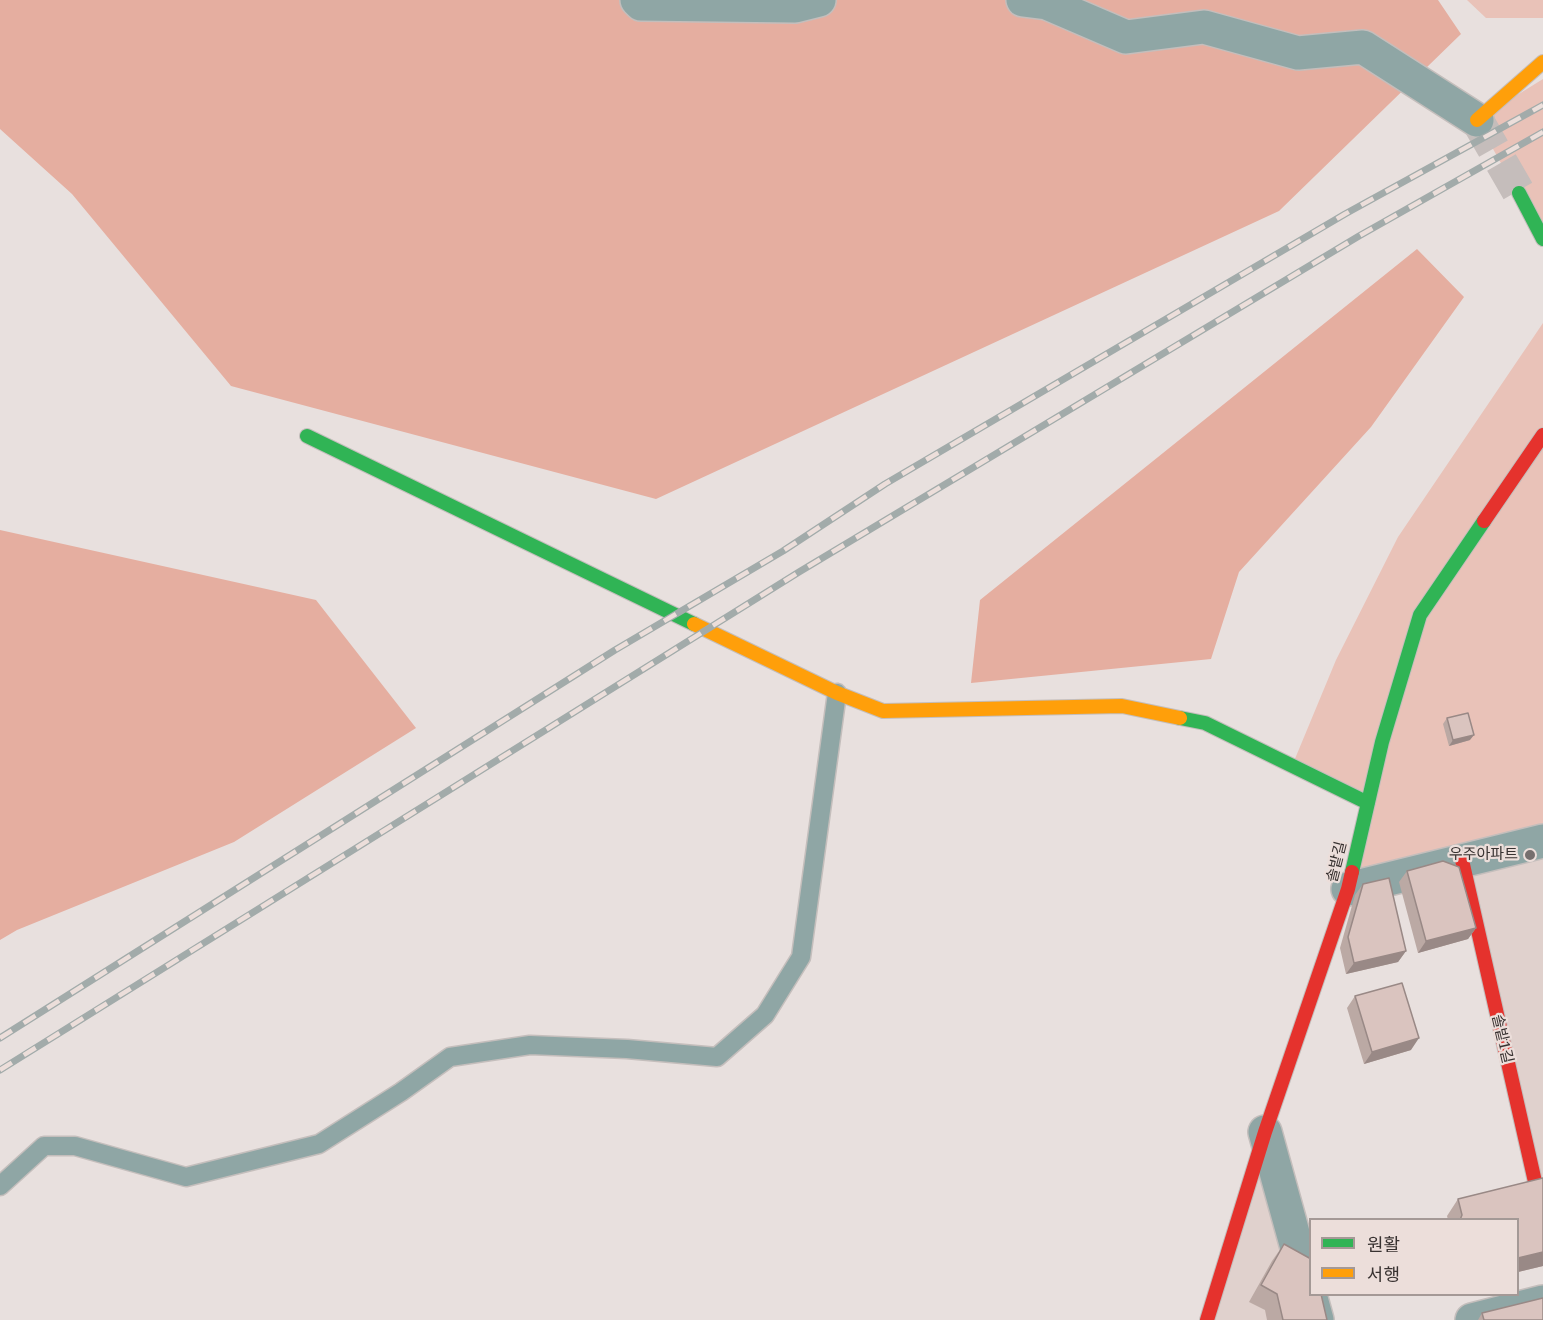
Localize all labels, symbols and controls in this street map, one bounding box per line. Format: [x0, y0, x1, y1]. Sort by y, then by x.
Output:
street label: 솔밭길 [1323, 840, 1351, 884]
place label: 우주아파트 [1449, 846, 1518, 864]
marker: 우주아파트 [1523, 848, 1537, 862]
street label: 솔밭1길 [1488, 1013, 1516, 1065]
legend [1309, 1218, 1519, 1296]
text: 원활 [1367, 1232, 1400, 1256]
text: 서행 [1367, 1262, 1400, 1286]

